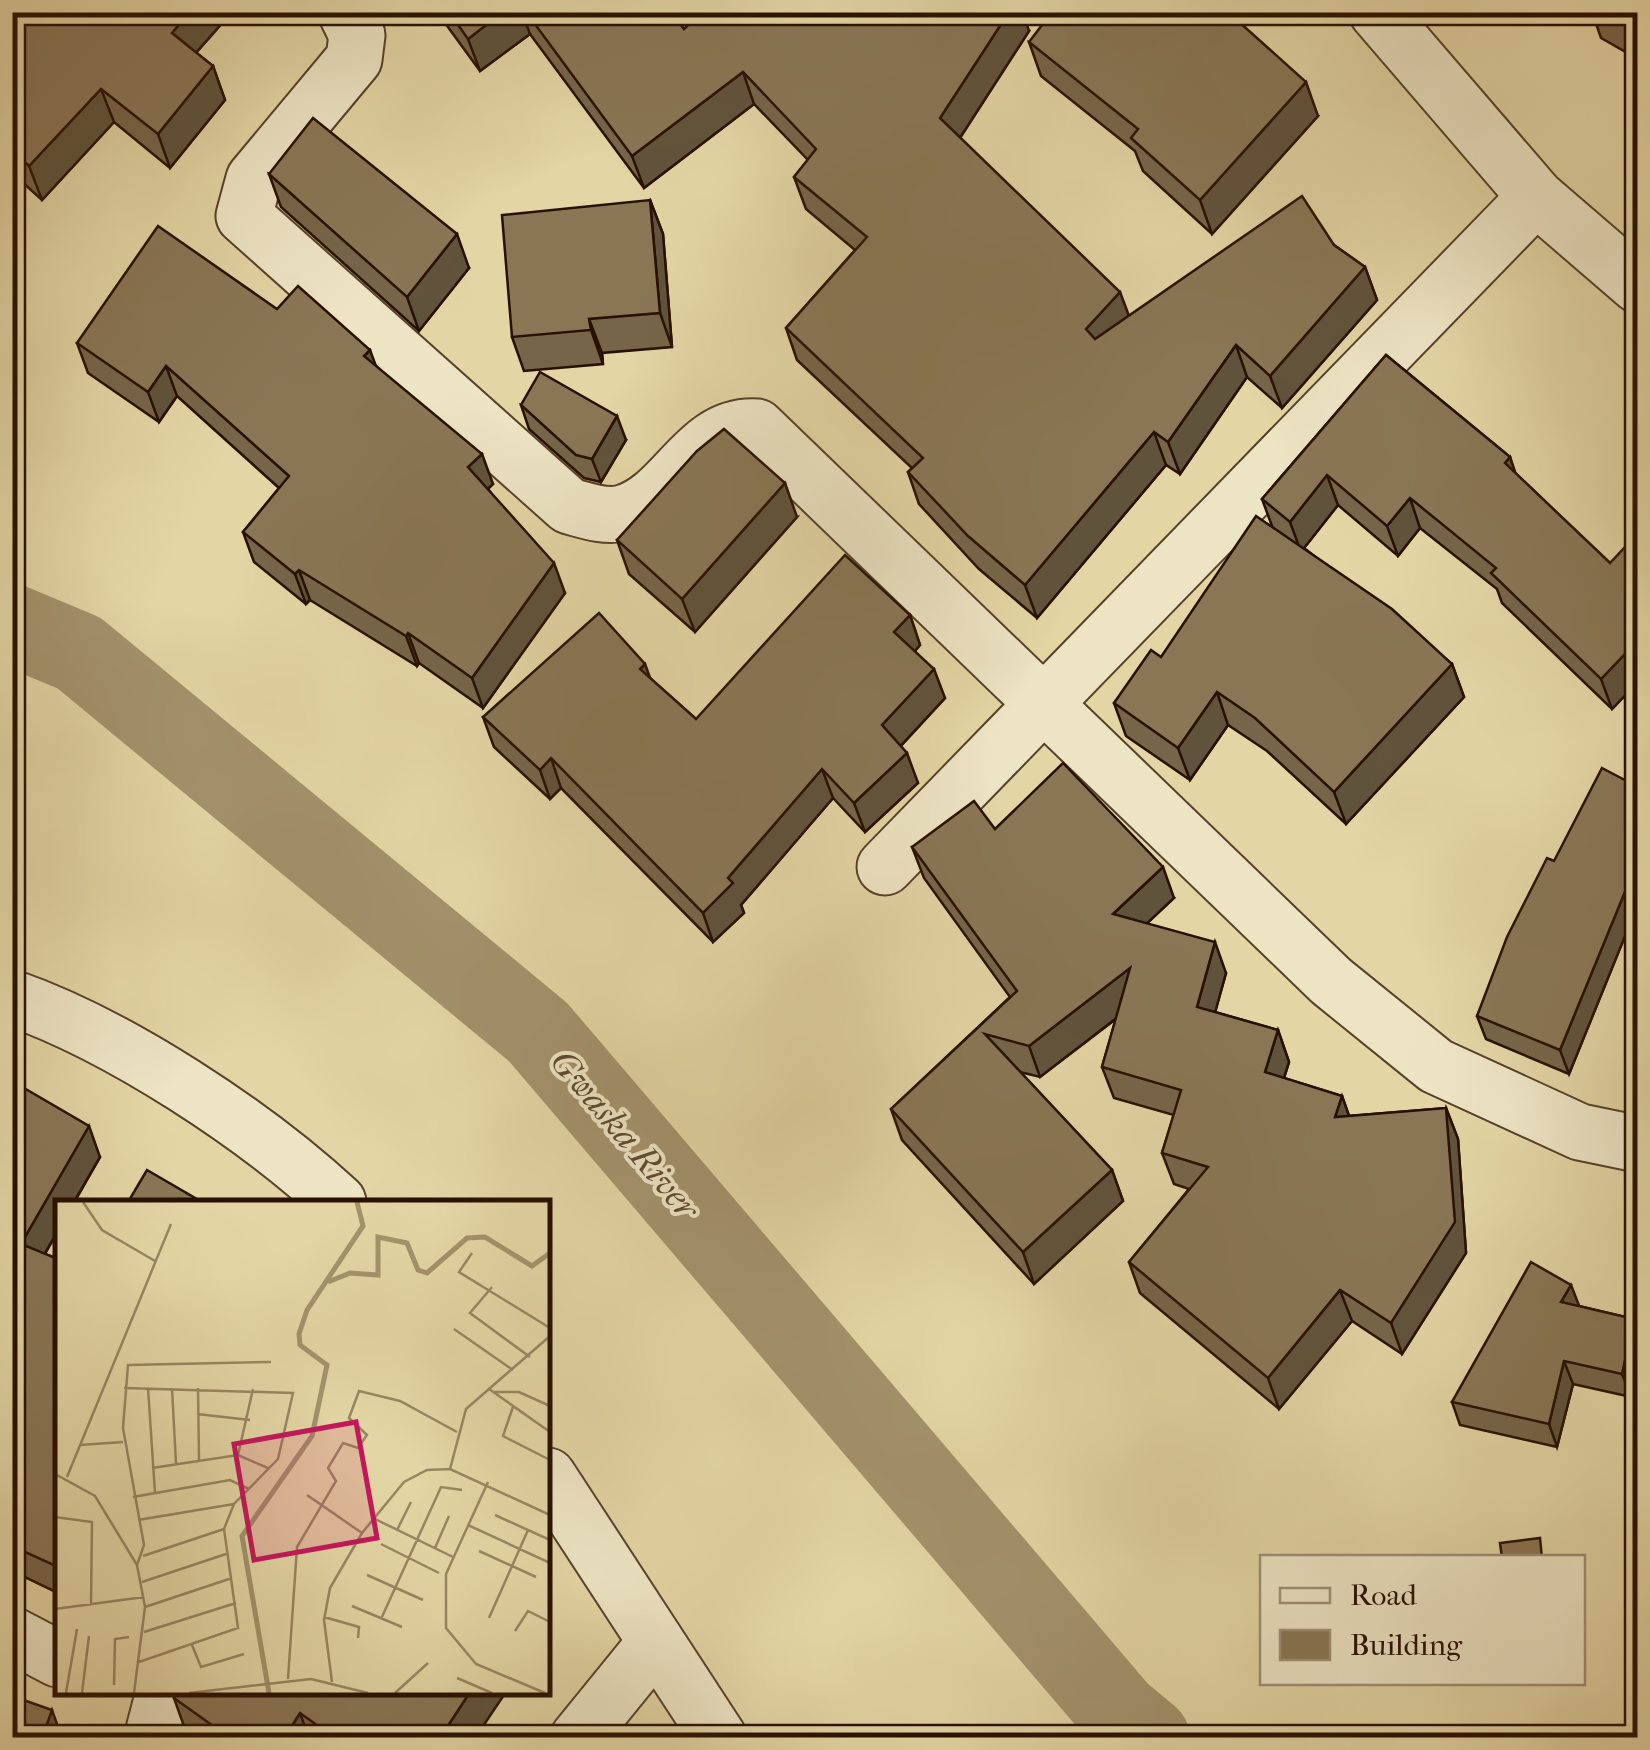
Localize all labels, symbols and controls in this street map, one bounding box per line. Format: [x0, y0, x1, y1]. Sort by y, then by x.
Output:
water label: Gwaska River [542, 1041, 709, 1229]
inset map [55, 1200, 550, 1695]
legend [1260, 1555, 1585, 1685]
text: Road [1350, 1578, 1417, 1613]
text: Building [1350, 1628, 1463, 1663]

